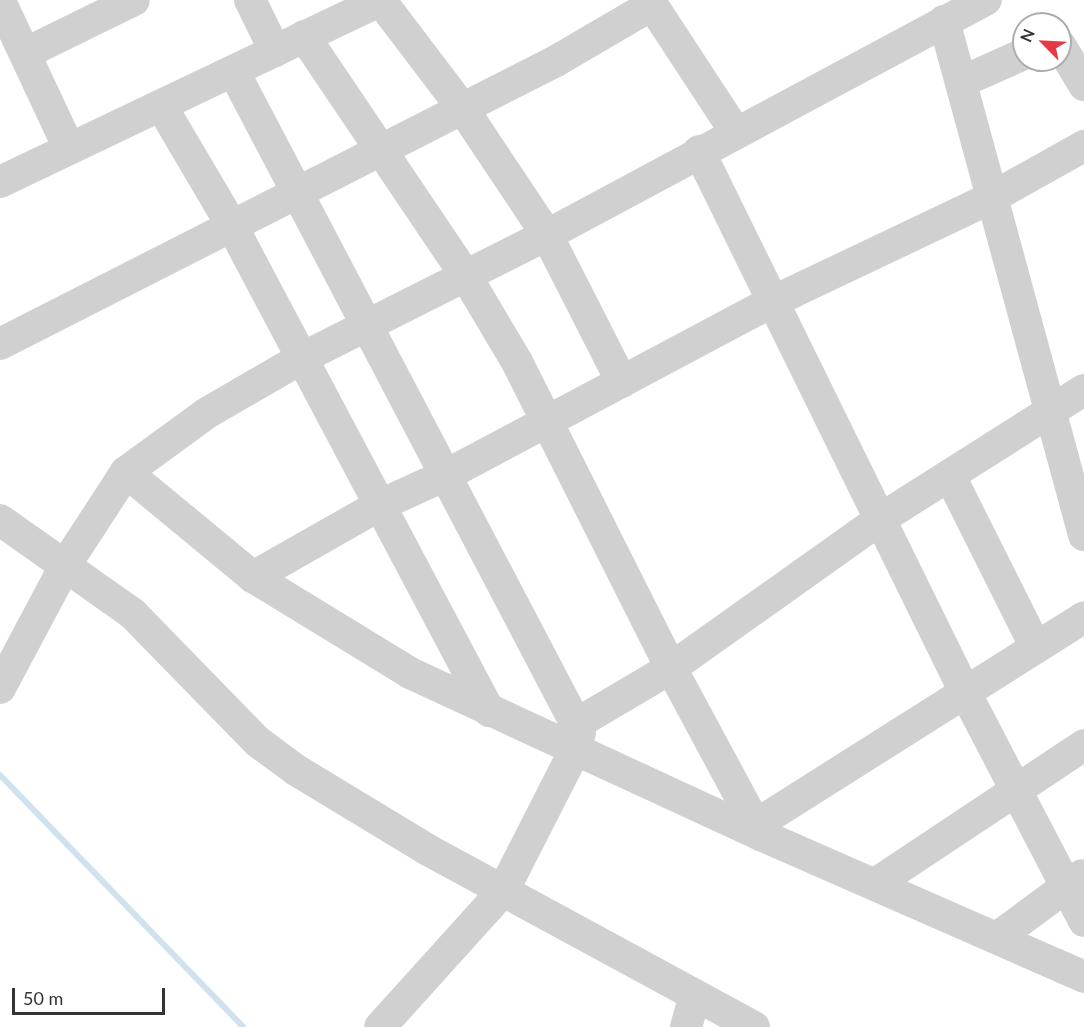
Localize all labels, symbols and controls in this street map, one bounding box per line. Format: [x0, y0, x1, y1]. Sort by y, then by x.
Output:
north arrow [1012, 12, 1072, 72]
text: N [1016, 26, 1038, 45]
scale bar [15, 976, 168, 1014]
text: 50 m [23, 987, 63, 1009]

